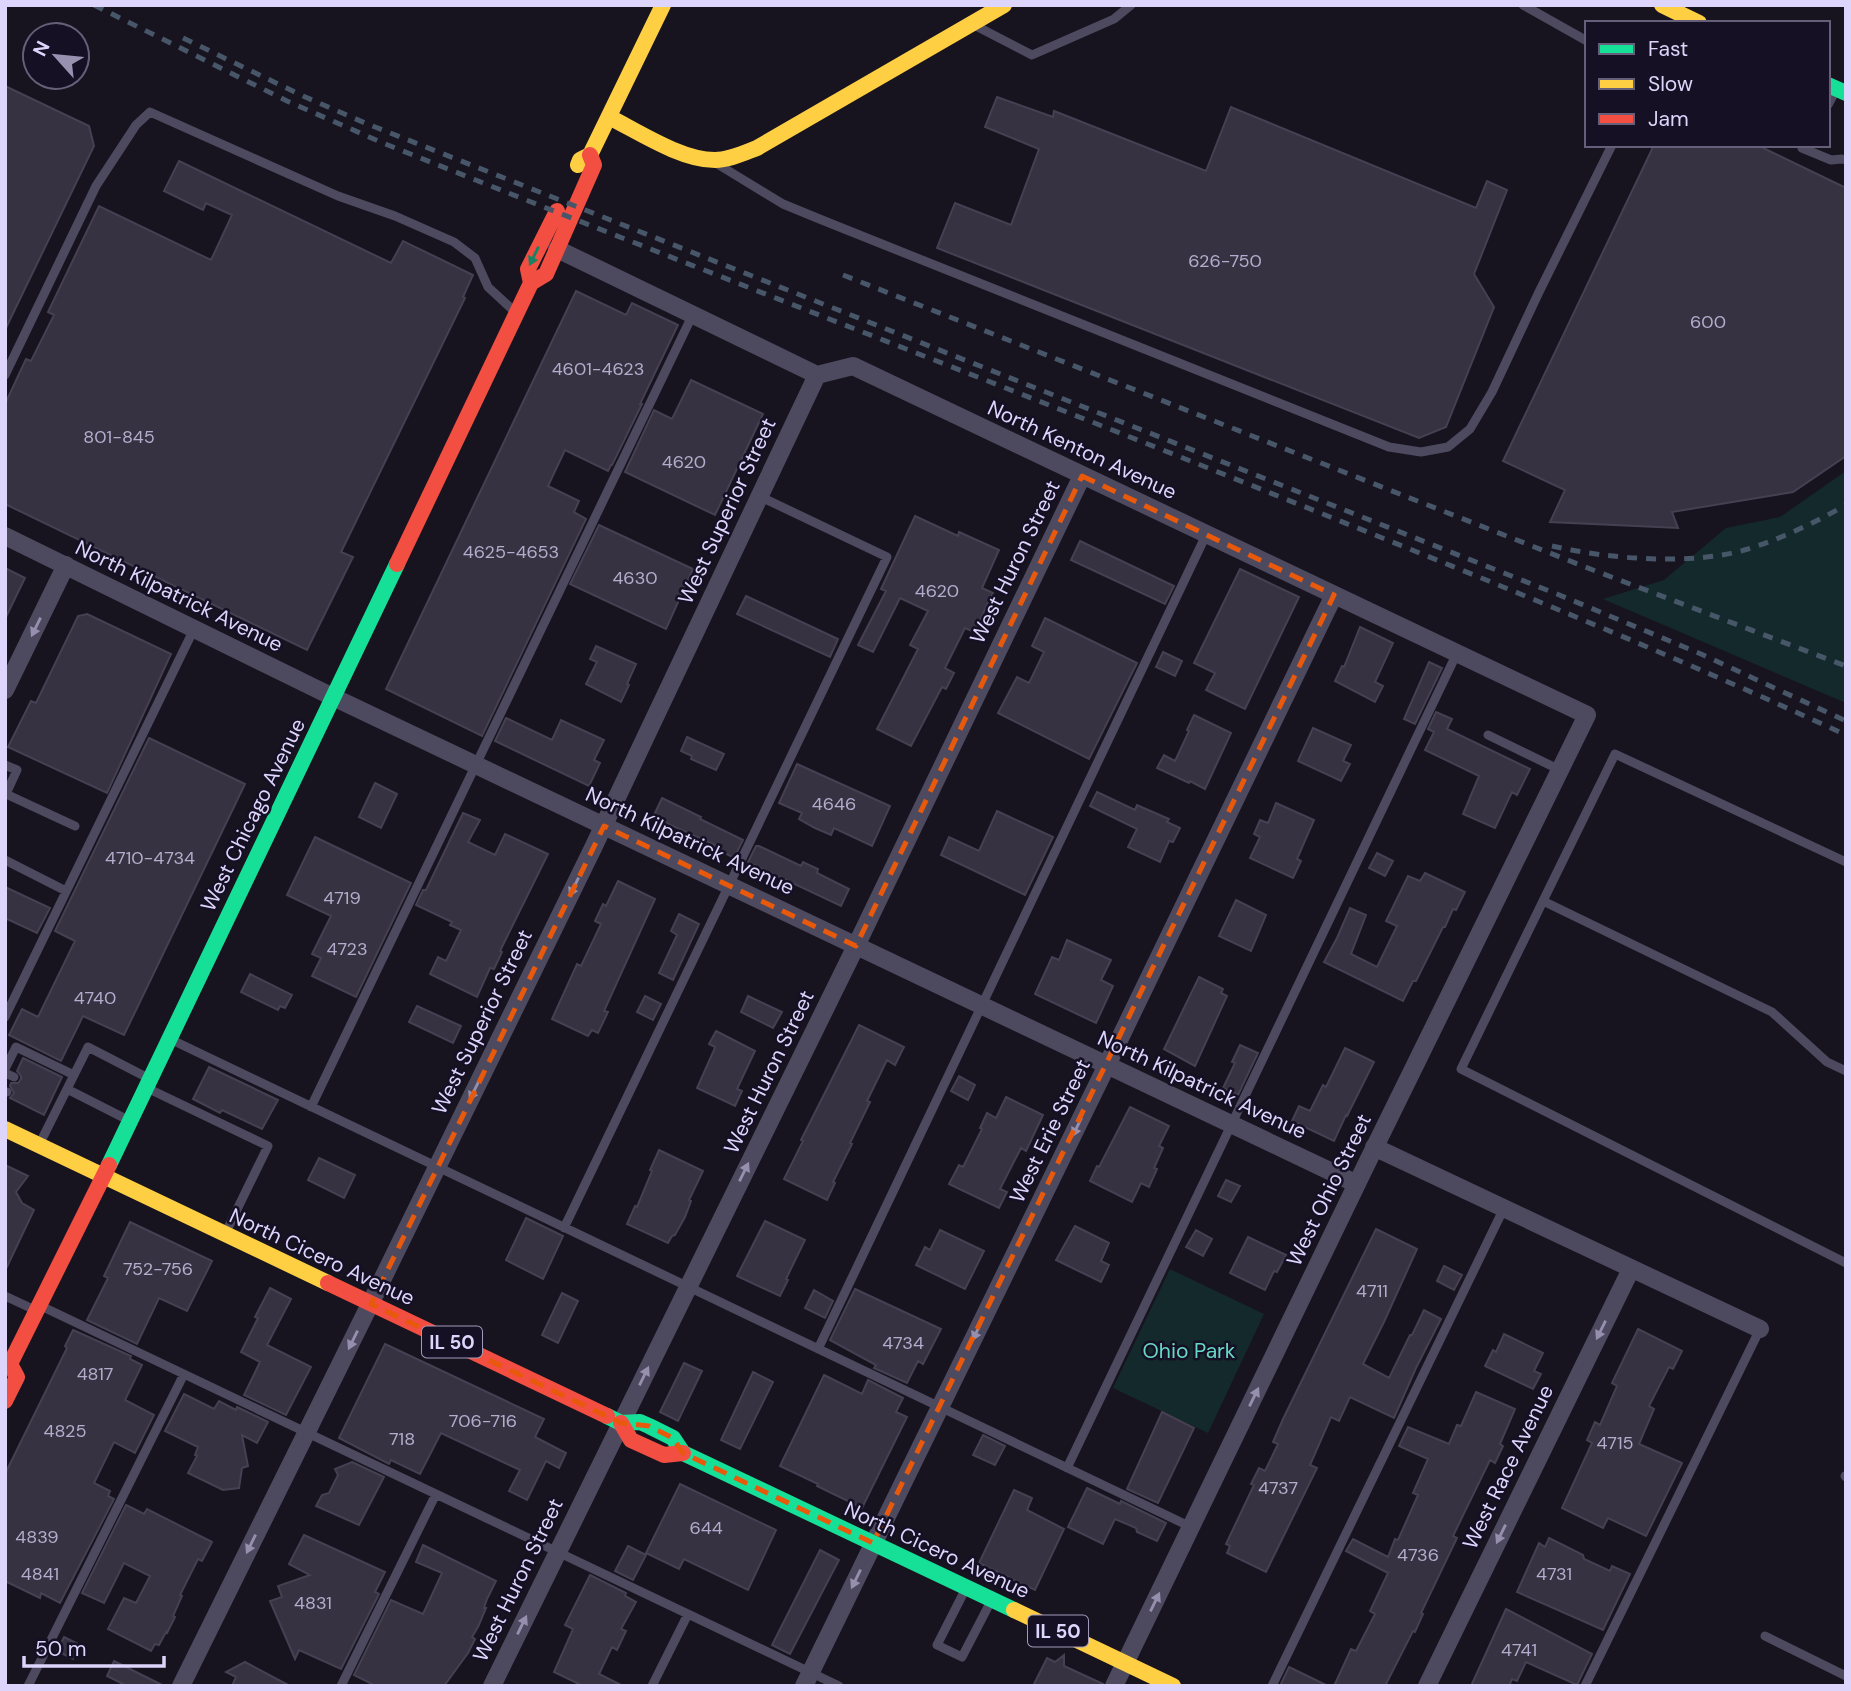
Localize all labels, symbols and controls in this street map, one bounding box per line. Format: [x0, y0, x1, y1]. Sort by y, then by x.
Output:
north arrow [21, 21, 91, 91]
legend [1585, 21, 1830, 147]
text: Fast [1648, 35, 1688, 63]
text: N [27, 37, 56, 60]
text: Slow [1648, 70, 1693, 98]
text: Jam [1648, 105, 1689, 133]
one-way arrow [529, 246, 540, 266]
house number: 626-750 [1188, 249, 1262, 273]
house number: 600 [1690, 310, 1726, 334]
house number: 4601-4623 [552, 357, 644, 381]
street label: North Kenton Avenue [983, 394, 1181, 506]
street label: West Superior Street [672, 413, 782, 609]
house number: 801-845 [83, 425, 155, 449]
house number: 4620 [662, 450, 706, 474]
street label: West Huron Street [963, 476, 1067, 648]
street label: North Kilpatrick Avenue [71, 534, 287, 658]
house number: 4625-4653 [463, 540, 559, 564]
house number: 4630 [612, 566, 658, 590]
house number: 4620 [915, 579, 959, 603]
one-way arrow [30, 617, 42, 637]
street label: West Chicago Avenue [194, 714, 312, 916]
street label: North Kilpatrick Avenue [581, 780, 799, 902]
house number: 4646 [812, 792, 856, 816]
house number: 4710-4734 [105, 846, 195, 870]
one-way arrow [568, 877, 579, 897]
house number: 4719 [323, 886, 361, 910]
street label: West Superior Street [425, 925, 539, 1119]
house number: 4723 [326, 937, 368, 961]
house number: 4740 [74, 986, 116, 1010]
street label: West Huron Street [717, 986, 821, 1158]
street label: North Kilpatrick Avenue [1093, 1024, 1311, 1146]
street label: West Erie Street [1003, 1054, 1097, 1208]
one-way arrow [469, 1081, 480, 1101]
street label: West Ohio Street [1280, 1109, 1378, 1271]
one-way arrow [1072, 1117, 1083, 1137]
one-way arrow [739, 1162, 750, 1182]
street label: North Cicero Avenue [225, 1202, 419, 1312]
house number: 752-756 [123, 1257, 193, 1281]
house number: 4711 [1356, 1279, 1388, 1303]
one-way arrow [1595, 1320, 1607, 1340]
one-way arrow [972, 1321, 983, 1341]
road number: IL 50 [422, 1326, 482, 1358]
one-way arrow [347, 1330, 358, 1350]
house number: 4734 [882, 1331, 924, 1355]
park label: Ohio Park [1143, 1337, 1236, 1365]
house number: 4817 [77, 1362, 113, 1386]
one-way arrow [638, 1366, 650, 1386]
street label: West Race Avenue [1456, 1380, 1560, 1554]
one-way arrow [1248, 1387, 1259, 1407]
house number: 706-716 [449, 1409, 517, 1433]
house number: 4825 [44, 1419, 86, 1443]
house number: 718 [389, 1427, 415, 1451]
house number: 4715 [1596, 1431, 1634, 1455]
house number: 4737 [1258, 1476, 1298, 1500]
street label: West Huron Street [466, 1494, 570, 1666]
street label: North Cicero Avenue [840, 1495, 1034, 1605]
house number: 644 [689, 1516, 723, 1540]
one-way arrow [1495, 1524, 1507, 1544]
house number: 4839 [15, 1525, 59, 1549]
one-way arrow [246, 1534, 257, 1554]
house number: 4736 [1397, 1543, 1439, 1567]
house number: 4841 [21, 1562, 59, 1586]
house number: 4731 [1536, 1562, 1572, 1586]
one-way arrow [850, 1569, 861, 1589]
house number: 4831 [294, 1591, 332, 1615]
one-way arrow [1149, 1592, 1160, 1612]
one-way arrow [516, 1615, 527, 1635]
road number: IL 50 [1028, 1616, 1088, 1646]
scale bar [24, 1624, 164, 1668]
text: 50 m [35, 1635, 86, 1663]
house number: 4741 [1501, 1638, 1537, 1662]

